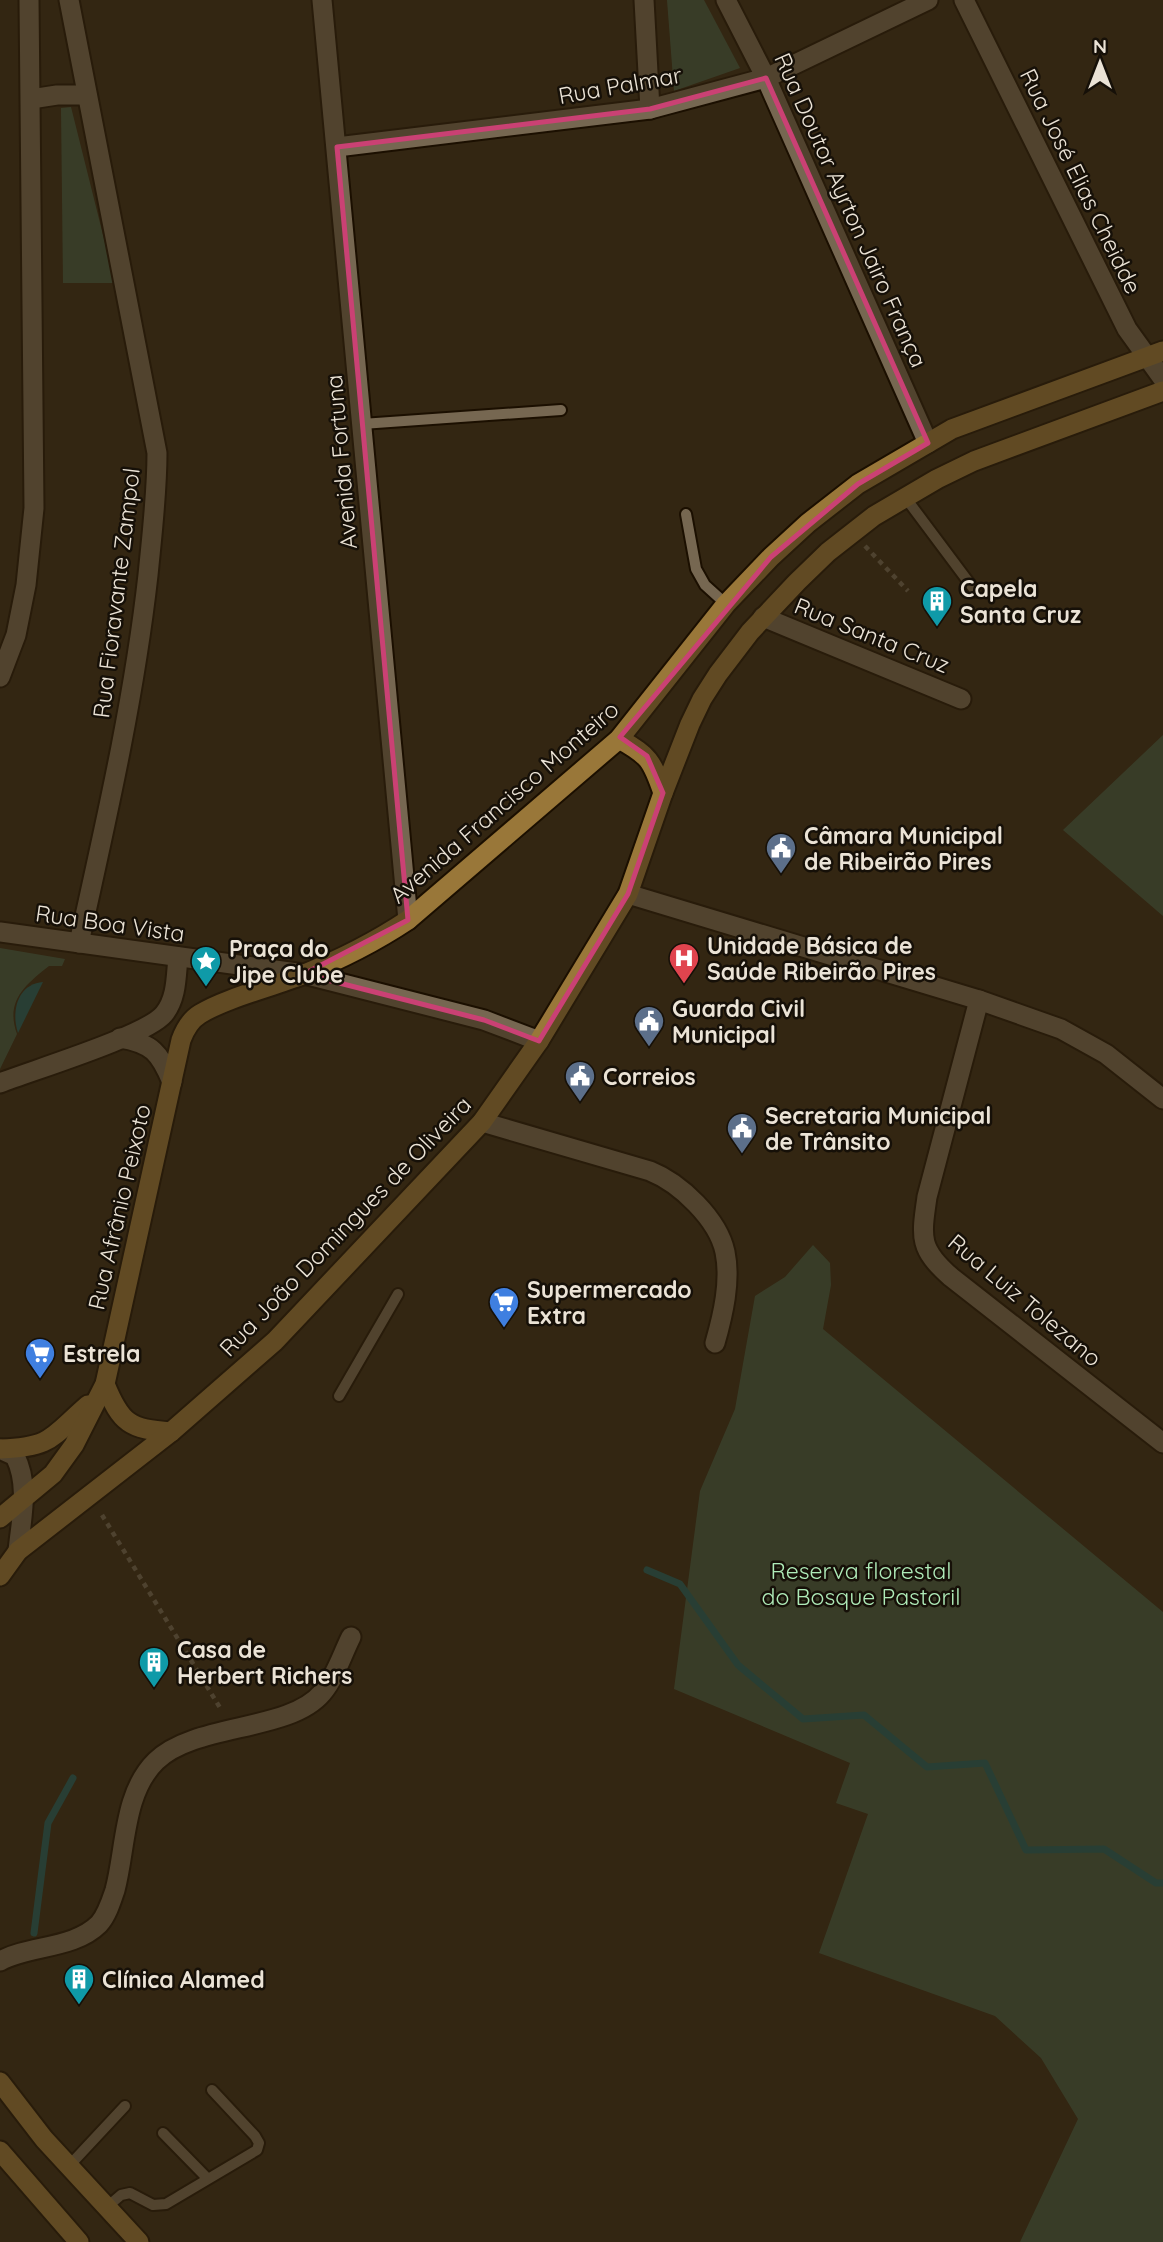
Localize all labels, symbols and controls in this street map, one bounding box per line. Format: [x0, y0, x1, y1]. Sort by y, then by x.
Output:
north arrow [1065, 28, 1135, 98]
text: N [1093, 34, 1107, 58]
street label: Rua Doutor Ayrton Jairo França [768, 48, 934, 372]
street label: Rua Palmar [556, 60, 684, 110]
street label: Rua José Elias Cheidde [1014, 64, 1148, 298]
street label: Avenida Fortuna [319, 373, 363, 551]
street label: Rua Fioravante Zampol [86, 466, 146, 720]
place label: Capela Santa Cruz [960, 574, 1081, 629]
building icon: Capela Santa Cruz [920, 584, 954, 628]
street label: Rua Santa Cruz [790, 591, 954, 679]
street label: Avenida Francisco Monteiro [384, 695, 624, 909]
place label: Câmara Municipal de Ribeirão Pires [804, 821, 1003, 876]
public building icon: Câmara Municipal de Ribeirão Pires [764, 831, 798, 875]
street label: Rua Boa Vista [34, 898, 186, 948]
place label: Unidade Básica de Saúde Ribeirão Pires [707, 931, 936, 986]
place label: Praça do Jipe Clube [229, 934, 344, 989]
hospital icon: Unidade Básica de Saúde Ribeirão Pires [667, 941, 701, 985]
place icon: Praça do Jipe Clube [189, 944, 223, 988]
place label: Guarda Civil Municipal [672, 994, 805, 1049]
public building icon: Guarda Civil Municipal [632, 1004, 666, 1048]
public building icon: Correios [563, 1059, 597, 1103]
place label: Correios [603, 1062, 696, 1091]
street label: Rua João Domingues de Oliveira [213, 1090, 477, 1362]
street label: Rua Afrânio Peixoto [81, 1101, 157, 1313]
place label: Secretaria Municipal de Trânsito [765, 1101, 991, 1156]
public building icon: Secretaria Municipal de Trânsito [725, 1111, 759, 1155]
street label: Rua Luiz Tolezano [942, 1227, 1108, 1373]
place label: Supermercado Extra [527, 1275, 692, 1330]
supermarket icon: Supermercado Extra [487, 1285, 521, 1329]
supermarket icon: Estrela [23, 1336, 57, 1380]
place label: Estrela [63, 1339, 140, 1368]
park label: Reserva florestal do Bosque Pastoril [762, 1556, 961, 1611]
place label: Casa de Herbert Richers [177, 1635, 352, 1690]
building icon: Casa de Herbert Richers [137, 1645, 171, 1689]
building icon: Clínica Alamed [62, 1962, 96, 2006]
place label: Clínica Alamed [102, 1965, 265, 1994]

